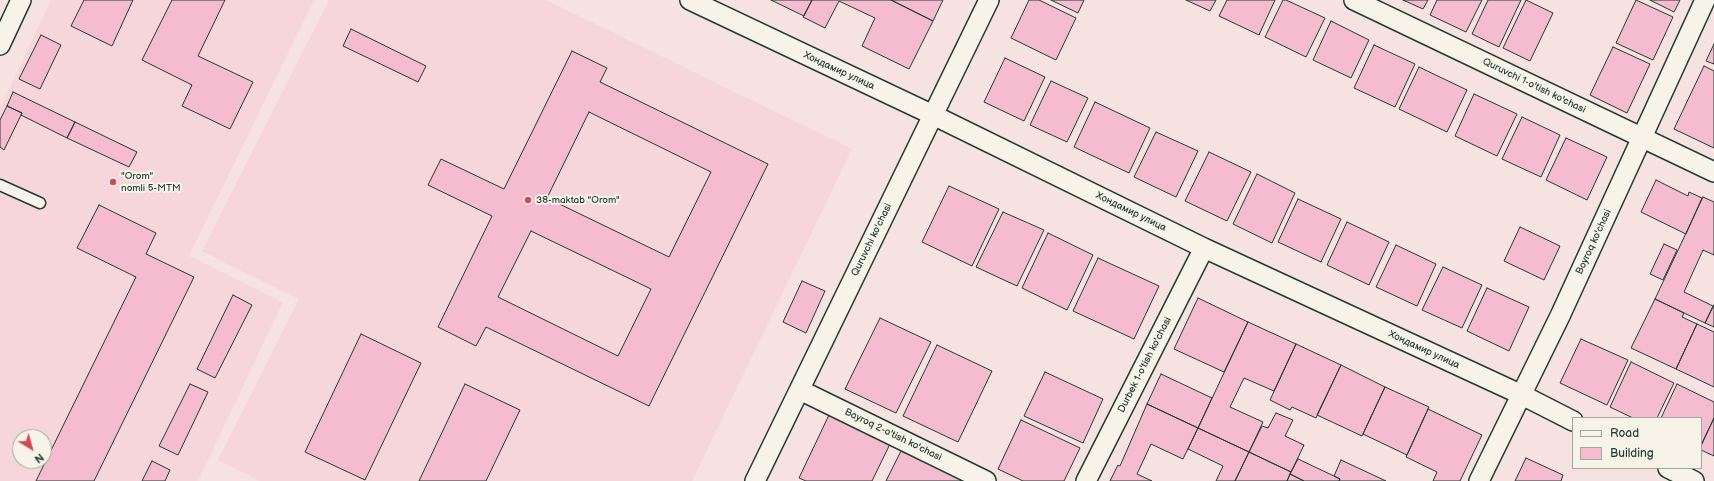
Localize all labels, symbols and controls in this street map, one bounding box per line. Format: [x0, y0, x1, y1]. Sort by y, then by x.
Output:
street label: Хондамир улица [802, 49, 876, 93]
street label: Quruvchi 1-o'tish ko'chasi [1481, 56, 1587, 116]
place label: "Orom" nomli 5-MTM [121, 170, 181, 194]
marker: "Orom" nomli 5-MTM [108, 177, 118, 187]
street label: Хондамир улица [1094, 190, 1168, 234]
place label: 38-maktab "Orom" [536, 194, 620, 206]
marker: 38-maktab "Orom" [523, 195, 533, 205]
street label: Quruvchi ko'chasi [849, 202, 895, 278]
street label: Boyroq ko'chasi [1574, 207, 1614, 277]
street label: Durbek 1-o'tish ko'chasi [1116, 315, 1174, 415]
street label: Хондамир улица [1387, 328, 1461, 372]
street label: Bayroq 2-o'tish ko'chasi [842, 406, 944, 464]
legend [1572, 417, 1702, 469]
text: Road [1610, 426, 1639, 441]
north arrow [12, 429, 52, 469]
text: Building [1610, 446, 1654, 461]
text: N [32, 451, 46, 466]

